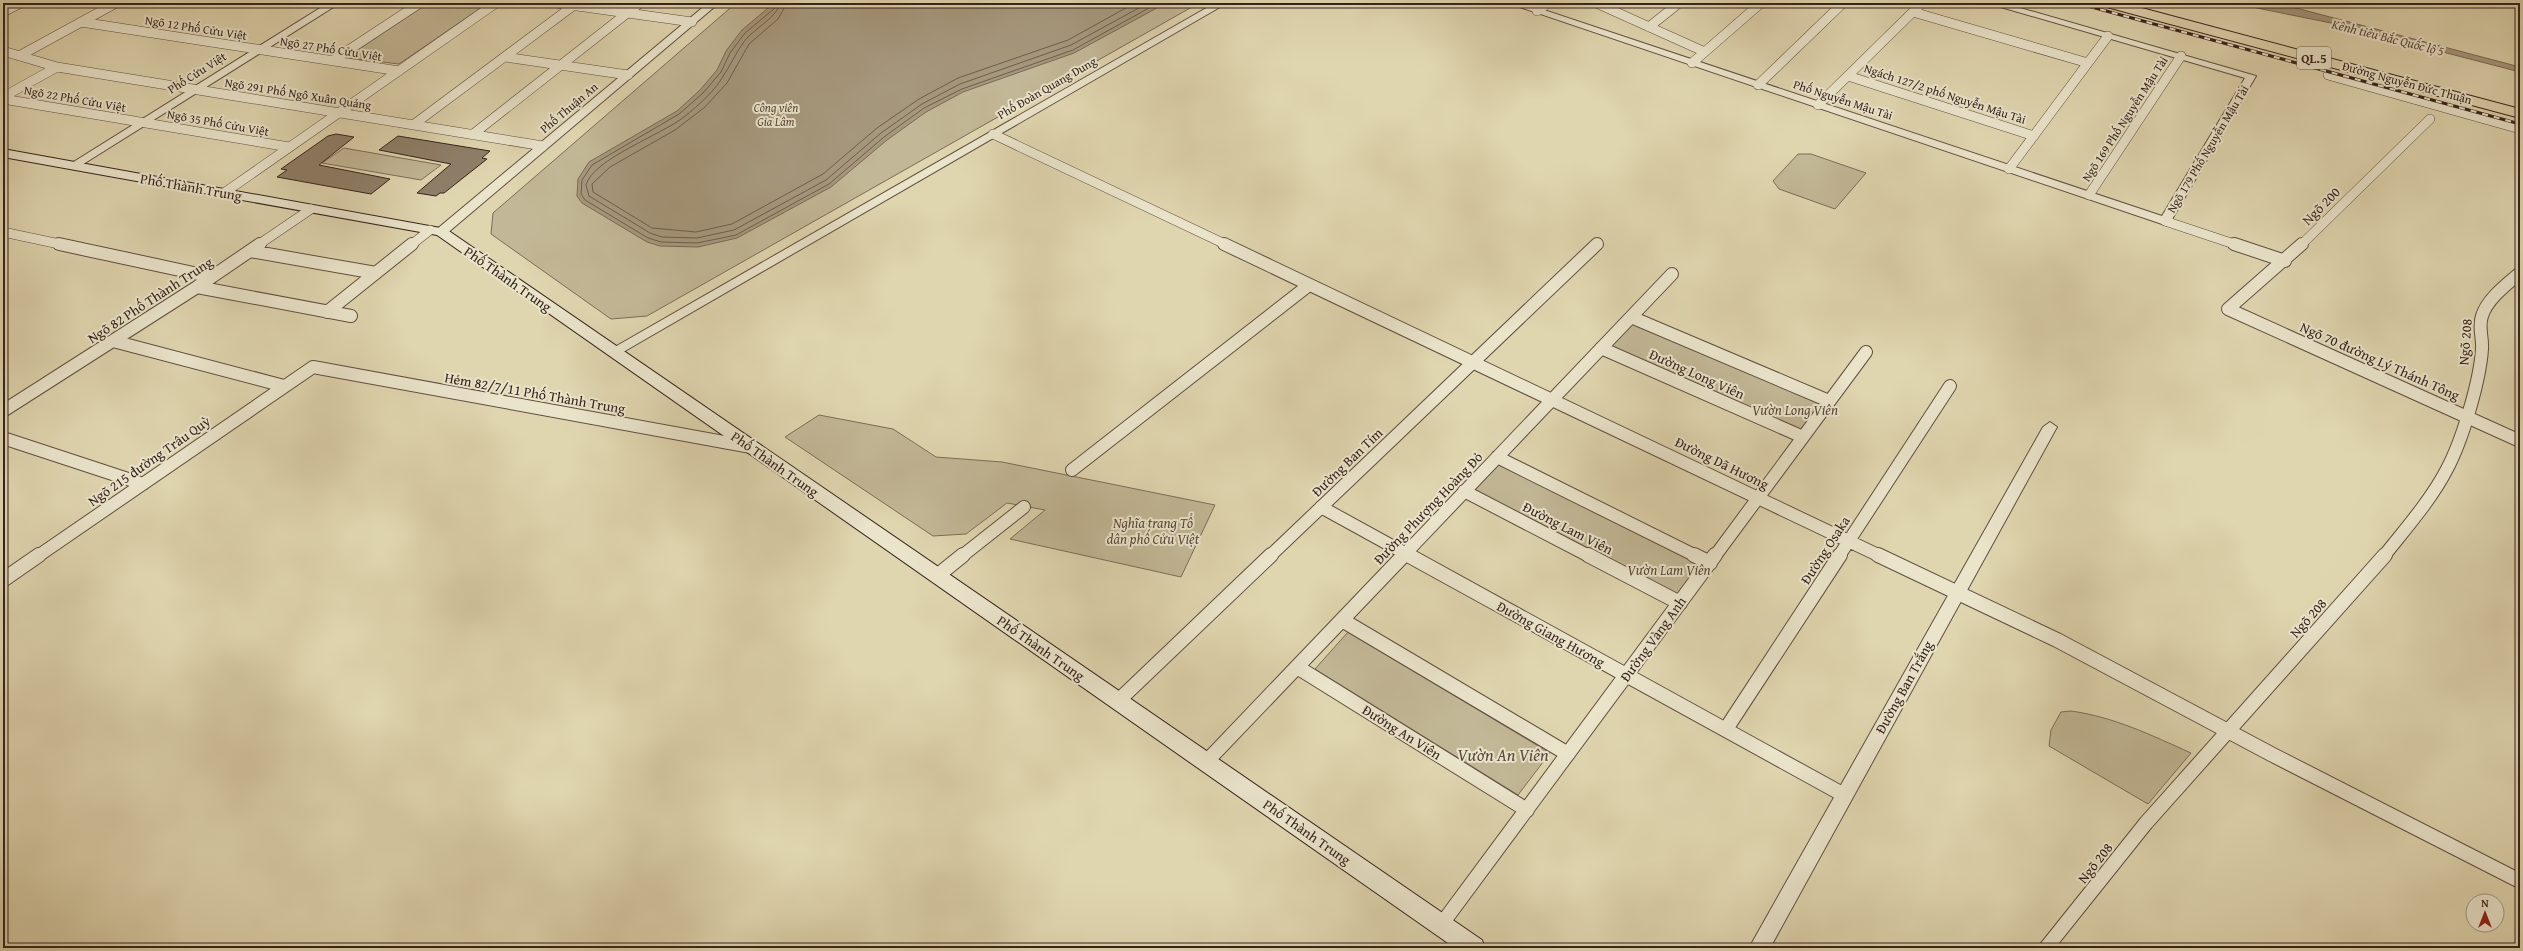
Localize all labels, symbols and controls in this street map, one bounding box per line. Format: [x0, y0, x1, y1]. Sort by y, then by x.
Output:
street label: Ngõ 12 Phố Cửu Việt [144, 11, 249, 44]
water label: Kênh tiêu Bắc Quốc lộ 5 [2329, 14, 2446, 61]
street label: Ngõ 27 Phố Cửu Việt [279, 32, 384, 65]
street label: Phố Cửu Việt [164, 47, 230, 97]
road number: QL.5 [2297, 47, 2331, 69]
street label: Phố Đoàn Quang Dung [994, 52, 1099, 123]
street label: Ngõ 169 Phố Nguyễn Mậu Tài [2078, 52, 2172, 185]
street label: Đường Nguyễn Đức Thuận [2340, 57, 2474, 108]
street label: Ngách 127/2 phố Nguyễn Mậu Tài [1862, 59, 2029, 128]
street label: Ngõ 291 Phố Ngô Xuân Quảng [224, 74, 373, 114]
street label: Phố Nguyễn Mậu Tài [1791, 75, 1896, 124]
street label: Phố Thuận An [536, 78, 602, 137]
street label: Ngõ 22 Phố Cửu Việt [23, 81, 128, 116]
street label: Ngõ 179 Phố Nguyễn Mậu Tài [2163, 81, 2253, 216]
park label: Công viên Gia Lâm [754, 99, 798, 130]
street label: Ngõ 35 Phố Cửu Việt [166, 105, 271, 140]
street label: Phố Thành Trung [139, 168, 243, 206]
street label: Ngõ 200 [2297, 182, 2345, 230]
street label: Phố Thành Trung [460, 241, 556, 317]
street label: Ngõ 82 Phố Thành Trung [83, 252, 217, 348]
street label: Ngõ 70 đường Lý Thánh Tông [2297, 317, 2463, 405]
street label: Ngõ 208 [2453, 318, 2477, 366]
street label: Đường Long Viên [1646, 344, 1748, 404]
street label: Hẻm 82/7/11 Phố Thành Trung [443, 367, 627, 419]
park label: Vườn Long Viên [1752, 400, 1838, 420]
street label: Ngõ 215 đường Trâu Quỳ [84, 411, 214, 511]
street label: Đường Ban Tím [1307, 423, 1387, 501]
street label: Phố Thành Trung [727, 426, 823, 502]
street label: Đường Dã Hương [1672, 432, 1772, 494]
street label: Đường Phượng Hoàng Đỏ [1369, 447, 1487, 569]
street label: Đường Lam Viên [1520, 497, 1617, 559]
street label: Đường Osaka [1796, 512, 1855, 588]
park label: Nghĩa trang Tổ dân phố Cửu Việt [1107, 513, 1200, 549]
park label: Vườn Lam Viên [1627, 560, 1711, 580]
street label: Đường Vàng Anh [1615, 592, 1691, 686]
street label: Ngõ 208 [2285, 594, 2331, 642]
street label: Đường Giang Hương [1493, 596, 1609, 672]
street label: Phố Thành Trung [993, 610, 1089, 686]
street label: Đường Ban Trắng [1870, 637, 1938, 737]
street label: Đường An Viên [1359, 700, 1446, 764]
park label: Vườn An Viên [1457, 742, 1549, 767]
street label: Phố Thành Trung [1259, 794, 1355, 870]
street label: Ngõ 208 [2073, 838, 2117, 888]
north arrow [2465, 893, 2505, 933]
text: N [2481, 895, 2489, 911]

